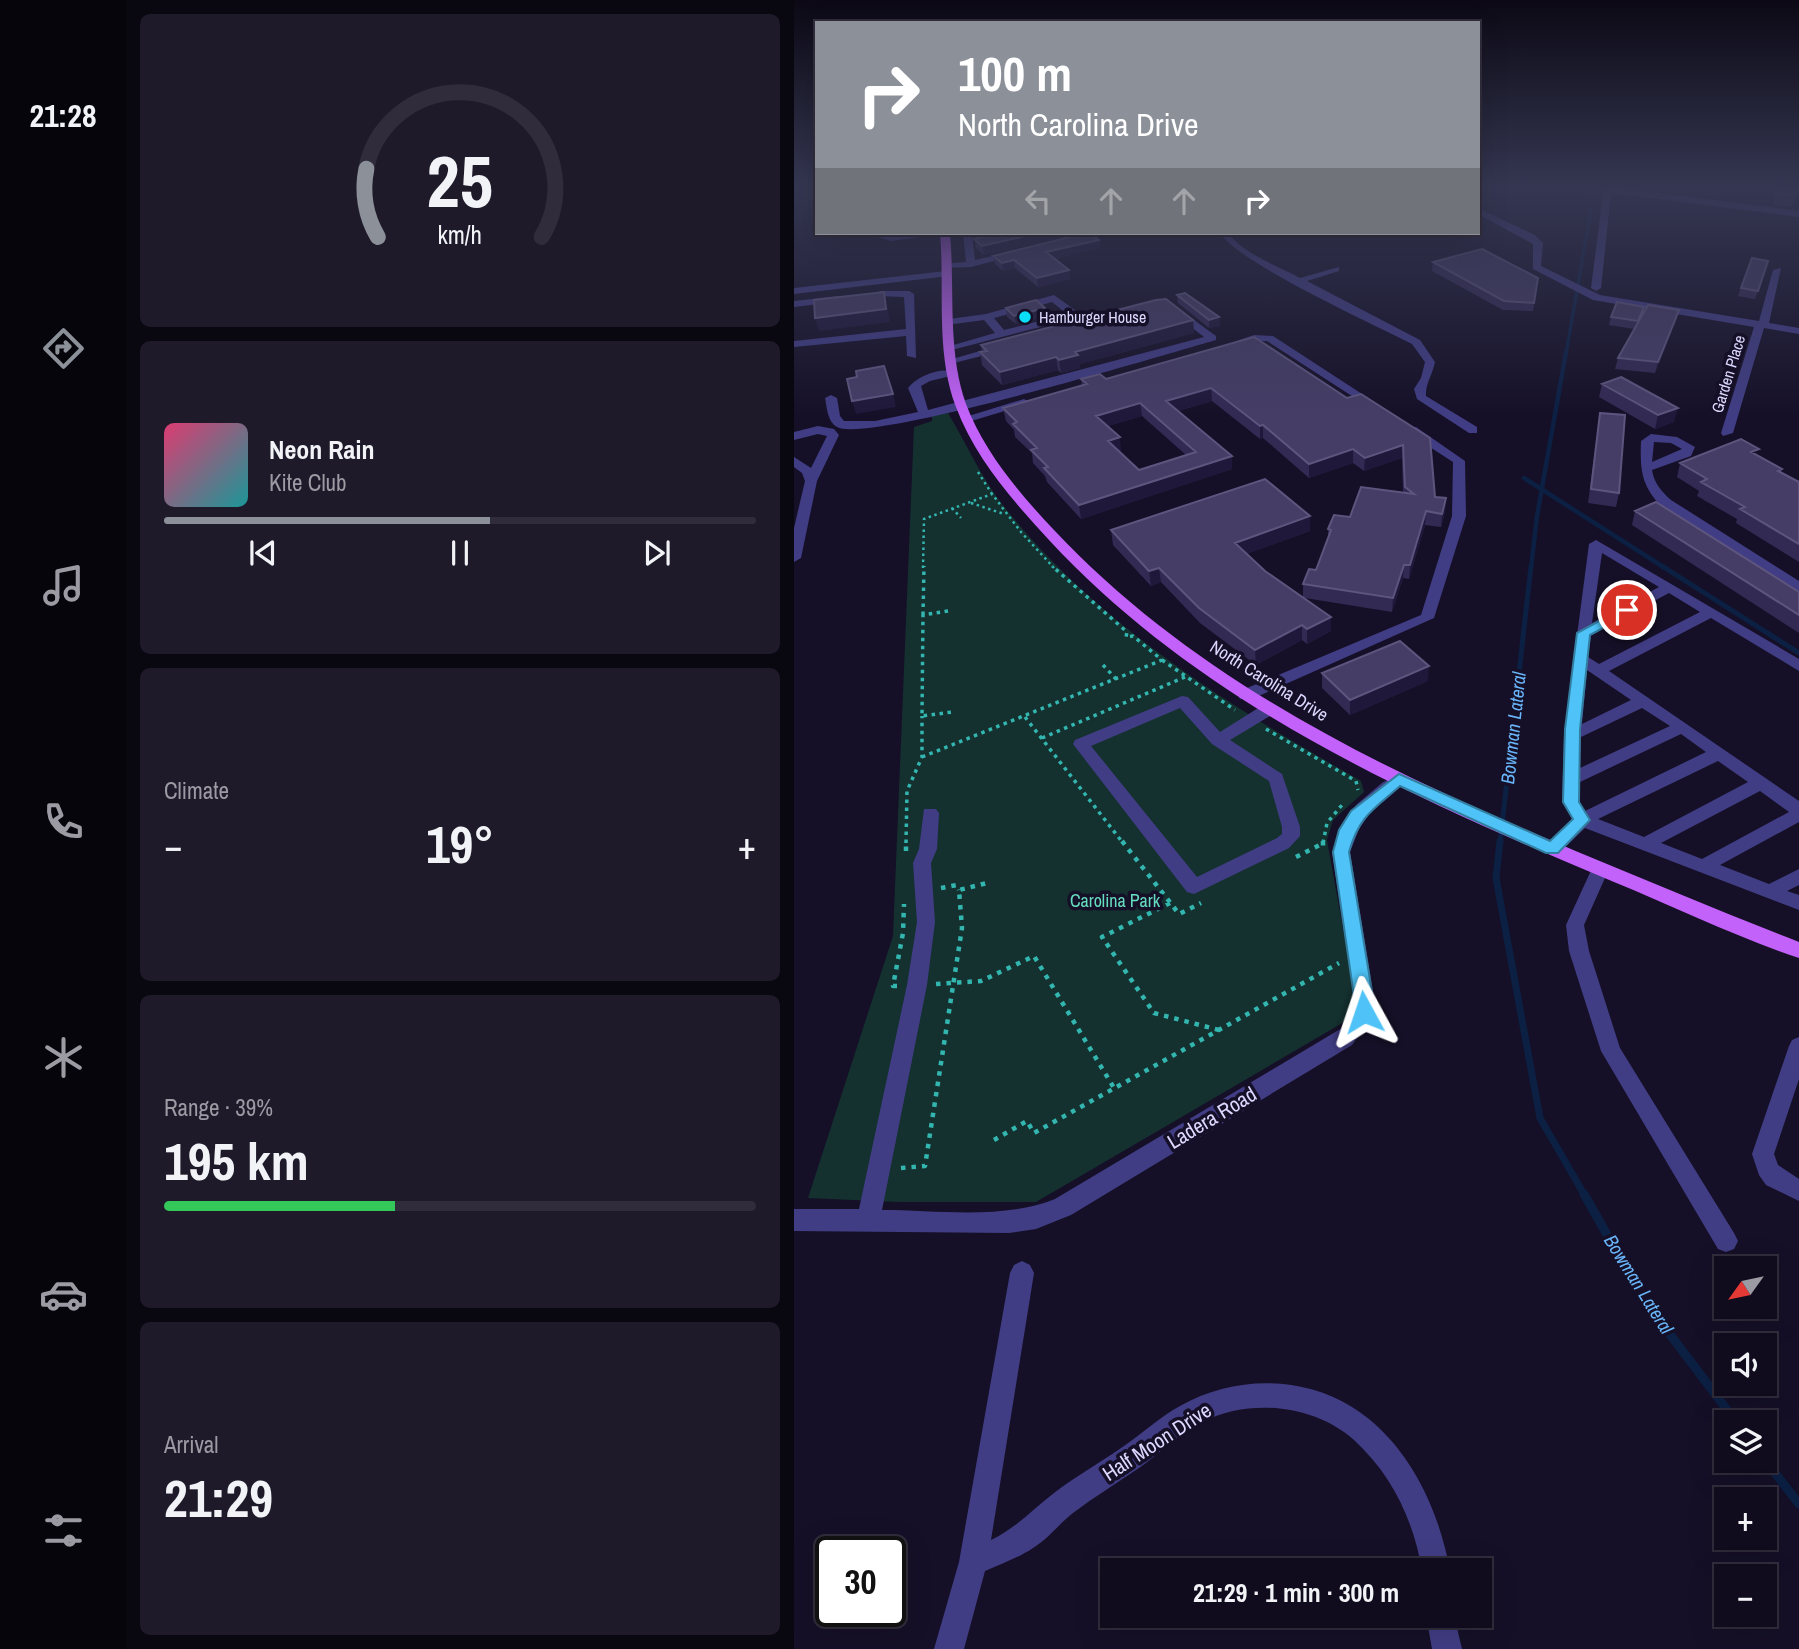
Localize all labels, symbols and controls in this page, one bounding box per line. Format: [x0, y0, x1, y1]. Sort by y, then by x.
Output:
text: 100 m [958, 40, 1072, 106]
icon: right [843, 49, 934, 140]
text: 21:28 [29, 94, 97, 137]
text: North Carolina Drive [958, 103, 1199, 146]
text: 25 [427, 132, 493, 230]
icon: left [1019, 182, 1057, 220]
icon: ahead [1092, 182, 1130, 220]
icon: ahead [1165, 182, 1203, 220]
icon: right [1238, 182, 1276, 220]
text: km/h [438, 217, 482, 251]
place label: Hamburger House [1039, 306, 1146, 328]
marker: Hamburger House [1017, 309, 1033, 325]
icon: directions [39, 324, 88, 373]
street label: Garden Place [1706, 332, 1750, 416]
text: Neon Rain [269, 432, 374, 467]
text: Kite Club [269, 467, 347, 498]
icon: previous [244, 534, 282, 572]
icon: pause [441, 534, 479, 572]
icon: next [638, 534, 676, 572]
icon: music [39, 561, 88, 610]
pin [1597, 580, 1657, 640]
icon: arrive [1608, 591, 1646, 629]
street label: North Carolina Drive [1205, 634, 1333, 727]
water label: Bowman Lateral [1494, 670, 1532, 785]
text: Climate [164, 775, 229, 806]
icon: phone [39, 797, 88, 846]
text: 19° [426, 809, 494, 879]
text: − [164, 820, 182, 871]
text: + [738, 820, 756, 871]
park label: Carolina Park [1070, 888, 1161, 913]
position arrow [1327, 975, 1401, 1049]
icon: climate [39, 1033, 88, 1082]
street label: Ladera Road [1162, 1080, 1262, 1156]
text: Range · 39% [164, 1092, 273, 1123]
text: 195 km [164, 1126, 309, 1196]
water label: Bowman Lateral [1598, 1229, 1680, 1339]
north arrow [1714, 1256, 1778, 1320]
map controls [1714, 1256, 1777, 1627]
icon: car [39, 1270, 88, 1319]
button: sound [1714, 1333, 1777, 1396]
street label: Half Moon Drive [1097, 1396, 1217, 1488]
button: layers [1714, 1410, 1777, 1473]
text: Arrival [164, 1429, 219, 1460]
text: 21:29 [164, 1463, 273, 1533]
button: + [1714, 1487, 1777, 1550]
icon: filters [39, 1506, 88, 1555]
speed limit sign: 30 [815, 1536, 906, 1627]
button: − [1714, 1564, 1777, 1627]
text: 21:29 · 1 min · 300 m [1193, 1575, 1399, 1610]

